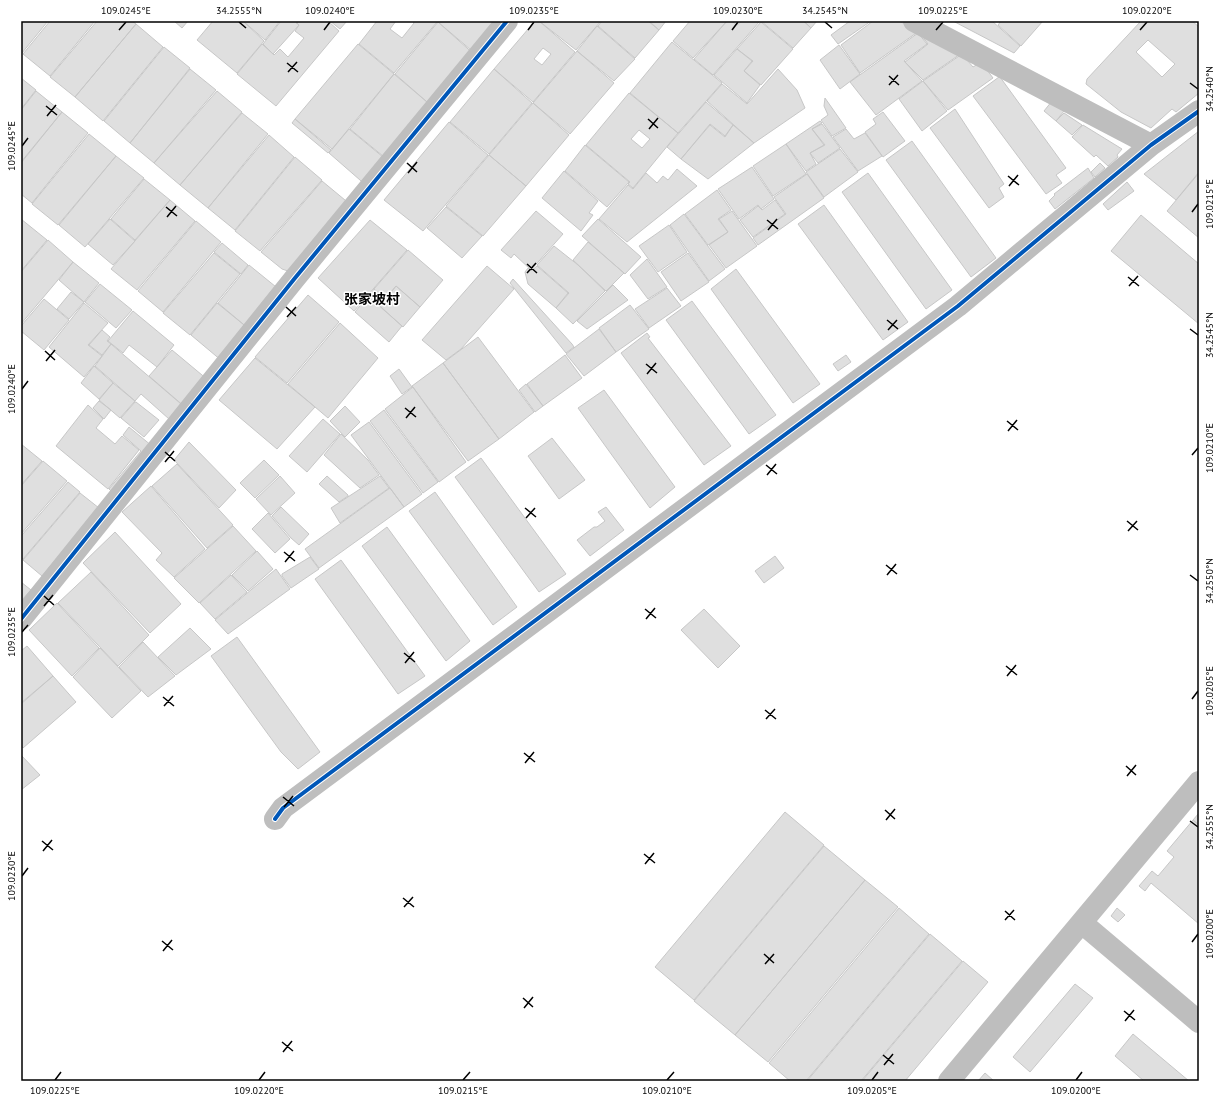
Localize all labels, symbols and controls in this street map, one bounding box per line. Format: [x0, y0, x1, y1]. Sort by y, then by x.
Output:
text: 109.0245°E [101, 4, 151, 17]
text: 34.2555°N [216, 4, 262, 17]
text: 109.0240°E [305, 4, 355, 17]
text: 109.0235°E [509, 4, 559, 17]
text: 109.0230°E [713, 4, 763, 17]
text: 34.2545°N [802, 4, 848, 17]
text: 109.0225°E [918, 4, 968, 17]
text: 109.0220°E [1122, 4, 1172, 17]
text: 34.2540°N [1203, 66, 1216, 112]
text: 109.0245°E [5, 121, 18, 171]
text: 109.0215°E [1203, 179, 1216, 229]
district label: 张家坡村 [344, 290, 400, 308]
text: 34.2545°N [1203, 312, 1216, 358]
text: 109.0240°E [5, 364, 18, 414]
text: 109.0210°E [1203, 423, 1216, 473]
text: 34.2550°N [1203, 558, 1216, 604]
text: 109.0235°E [5, 607, 18, 657]
text: 109.0205°E [1203, 666, 1216, 716]
text: 34.2555°N [1203, 804, 1216, 850]
text: 109.0230°E [5, 851, 18, 901]
text: 109.0200°E [1203, 909, 1216, 959]
text: 109.0225°E [30, 1084, 80, 1097]
text: 109.0220°E [234, 1084, 284, 1097]
text: 109.0215°E [438, 1084, 488, 1097]
text: 109.0210°E [642, 1084, 692, 1097]
text: 109.0205°E [847, 1084, 897, 1097]
text: 109.0200°E [1051, 1084, 1101, 1097]

